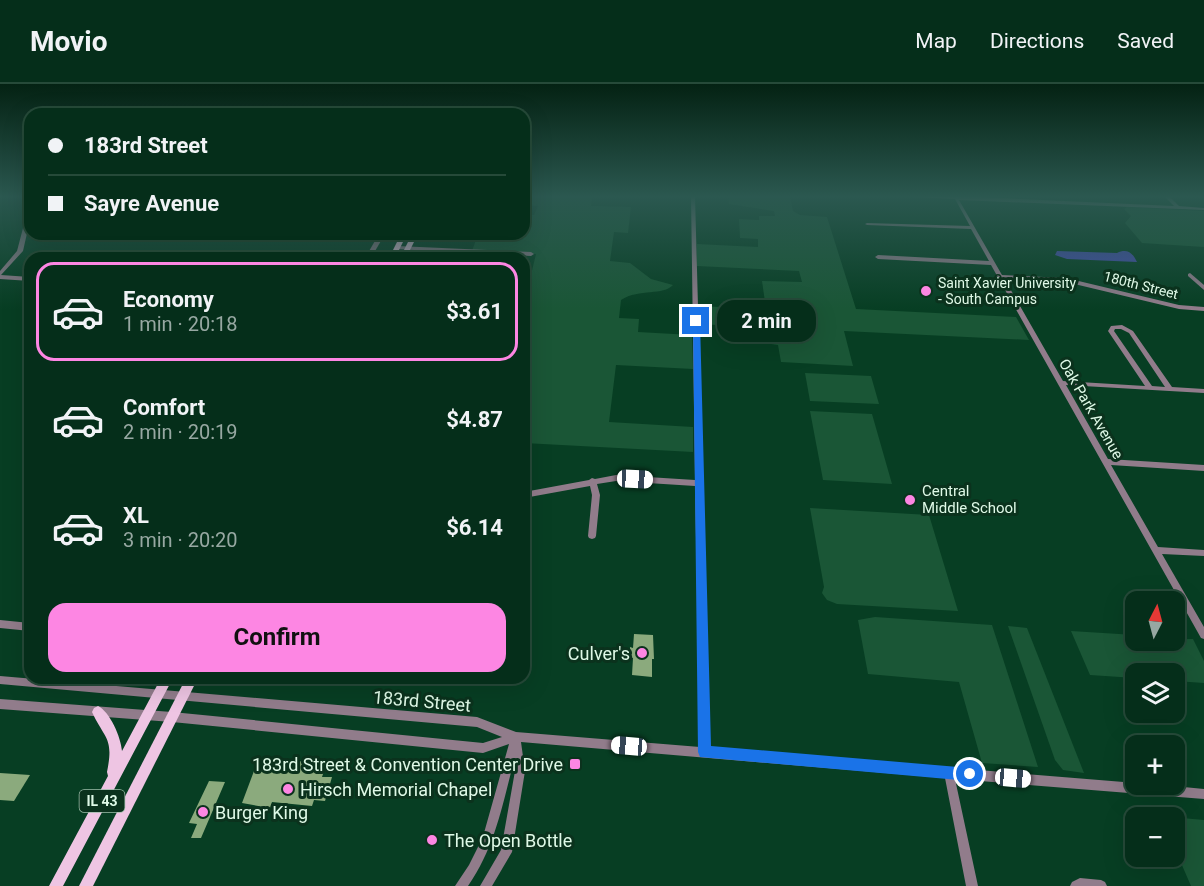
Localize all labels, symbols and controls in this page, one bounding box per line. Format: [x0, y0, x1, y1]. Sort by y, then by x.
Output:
text: Movio [30, 25, 108, 58]
text: Map [915, 29, 957, 53]
text: Directions [990, 29, 1084, 53]
text: Saved [1117, 29, 1174, 53]
text: 183rd Street [84, 133, 208, 158]
text: Sayre Avenue [84, 191, 219, 216]
street label: 180th Street [1102, 268, 1180, 302]
place label: Saint Xavier University - South Campus [938, 275, 1077, 307]
marker: Saint Xavier University - South Campus [919, 284, 933, 298]
icon: car [51, 285, 105, 339]
text: Economy [123, 287, 214, 312]
text: $3.61 [446, 299, 503, 324]
callout: 2 min [717, 300, 816, 342]
route end [682, 307, 709, 334]
text: 2 min [741, 309, 792, 333]
text: 1 min · 20:18 [123, 312, 238, 336]
street label: Oak Park Avenue [1055, 356, 1127, 462]
icon: car [51, 393, 105, 447]
text: Comfort [123, 395, 205, 420]
text: $4.87 [446, 407, 503, 432]
text: 2 min · 20:19 [123, 420, 238, 444]
car [617, 469, 653, 489]
place label: Central Middle School [922, 482, 1017, 517]
marker: Central Middle School [903, 493, 917, 507]
icon: car [51, 501, 105, 555]
text: XL [123, 503, 149, 528]
text: $6.14 [446, 515, 503, 540]
text: 3 min · 20:20 [123, 528, 238, 552]
north arrow [1125, 591, 1185, 651]
map controls [1125, 591, 1185, 867]
button: Confirm [48, 603, 506, 672]
place label: Culver's [568, 643, 630, 664]
marker: Culver's [635, 646, 649, 660]
button: layers [1125, 663, 1185, 723]
street label: 183rd Street [372, 686, 472, 716]
car [610, 735, 648, 757]
button: + [1125, 735, 1185, 795]
place label: 183rd Street & Convention Center Drive [252, 754, 563, 775]
marker: 183rd Street & Convention Center Drive [568, 757, 582, 771]
route start [956, 760, 983, 787]
car [994, 767, 1032, 789]
place label: Hirsch Memorial Chapel [300, 779, 492, 800]
marker: Hirsch Memorial Chapel [281, 782, 295, 796]
road number: IL 43 [80, 790, 124, 812]
place label: Burger King [215, 802, 308, 823]
marker: Burger King [196, 805, 210, 819]
button: − [1125, 807, 1185, 867]
place label: The Open Bottle [444, 830, 572, 851]
marker: The Open Bottle [425, 833, 439, 847]

